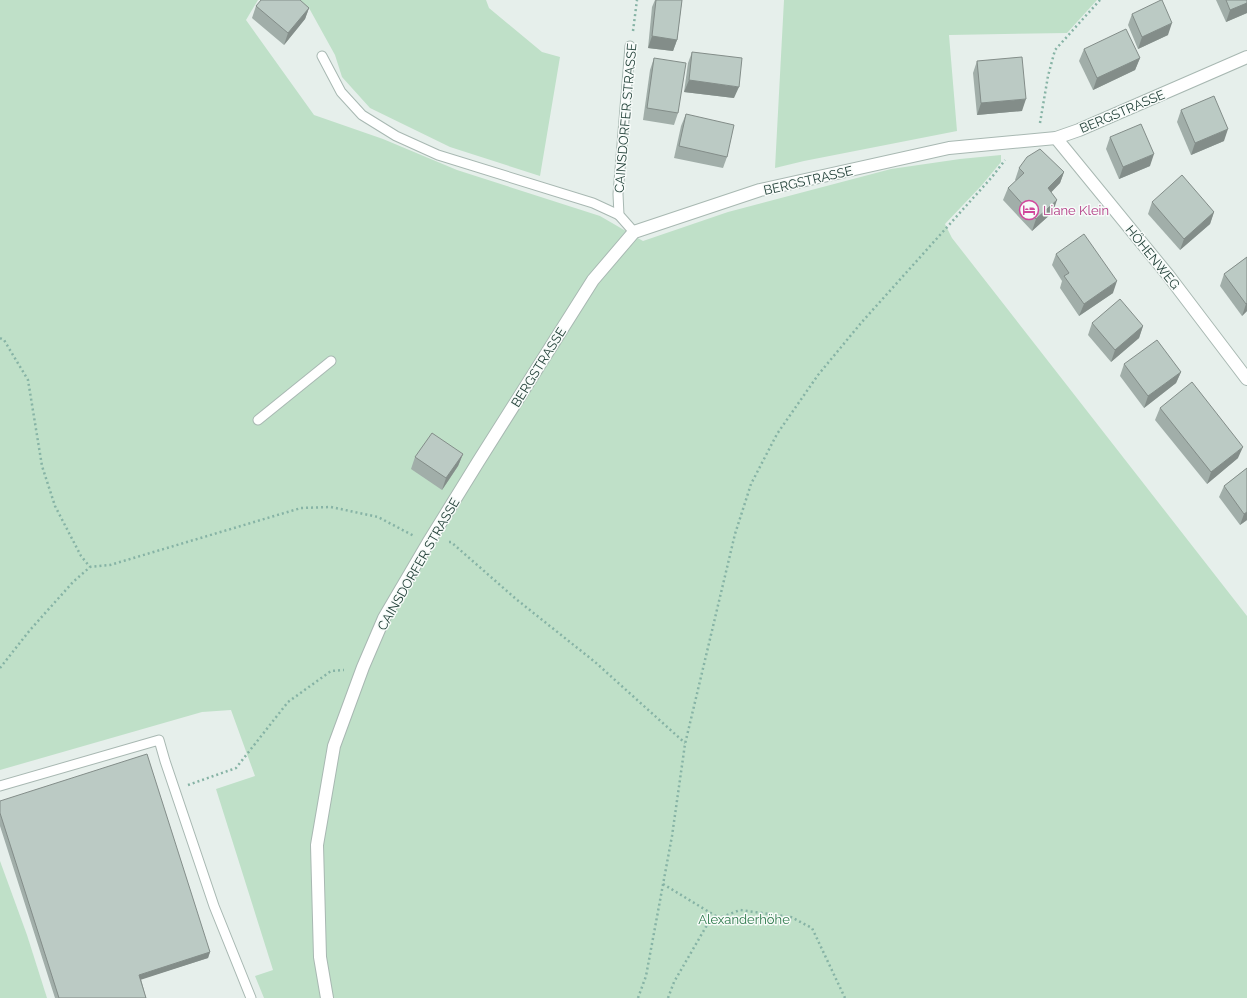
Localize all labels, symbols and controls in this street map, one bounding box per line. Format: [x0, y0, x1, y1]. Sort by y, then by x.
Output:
street label: CAINSDORFER STRASSE [611, 42, 640, 194]
street label: BERGSTRASSE [1077, 87, 1167, 136]
street label: BERGSTRASSE [762, 163, 854, 198]
hotel icon: Liane Klein [1018, 199, 1040, 221]
place label: Liane Klein [1043, 203, 1109, 218]
street label: HÖHENWEG [1122, 222, 1184, 292]
street label: BERGSTRASSE [508, 325, 569, 410]
street label: CAINSDORFER STRASSE [374, 495, 463, 633]
park label: Alexanderhöhe [698, 912, 790, 927]

